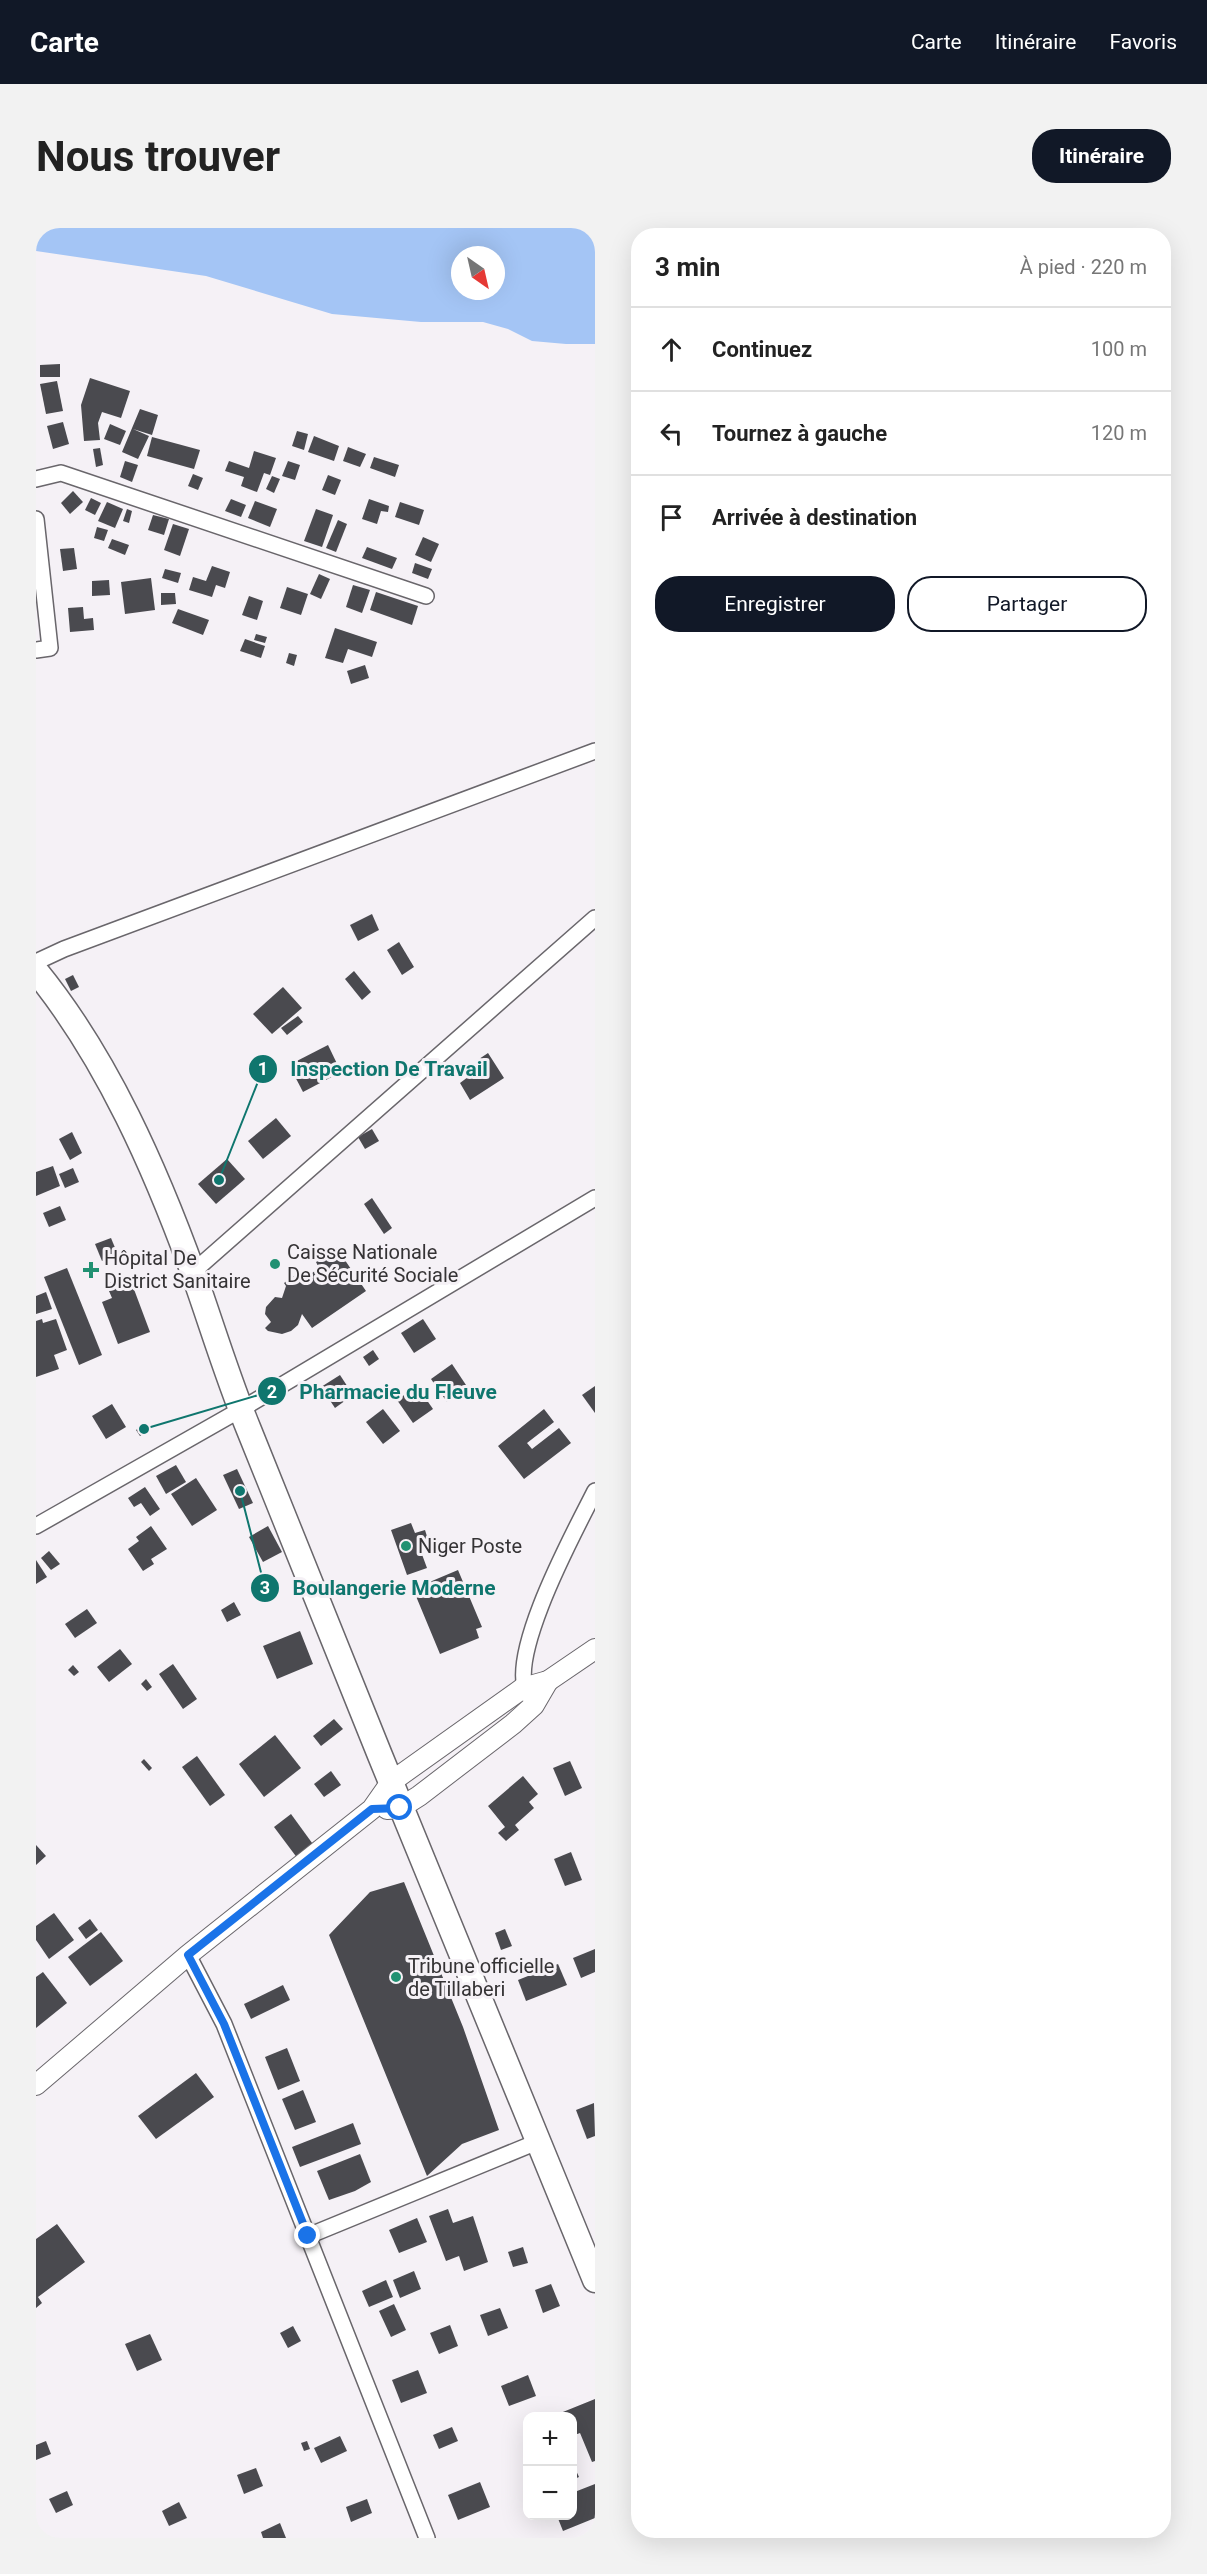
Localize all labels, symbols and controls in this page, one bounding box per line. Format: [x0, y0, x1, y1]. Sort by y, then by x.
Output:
text: Carte [30, 26, 99, 59]
text: Carte [911, 30, 962, 54]
text: Itinéraire [995, 30, 1076, 54]
text: Favoris [1109, 30, 1177, 54]
button: Itinéraire [1032, 129, 1171, 183]
text: Nous trouver [36, 132, 280, 181]
north arrow [451, 246, 505, 300]
text: 3 min [655, 252, 720, 282]
text: À pied · 220 m [1020, 255, 1147, 279]
icon: ahead [655, 333, 688, 366]
text: Continuez [712, 337, 812, 362]
text: 100 m [1091, 337, 1147, 361]
icon: left [655, 417, 688, 450]
text: Tournez à gauche [712, 421, 887, 446]
text: 120 m [1091, 421, 1147, 445]
icon: arrive [655, 501, 688, 534]
text: Arrivée à destination [712, 505, 917, 530]
button: Enregistrer [655, 576, 895, 632]
button: Partager [907, 576, 1147, 632]
callout: Inspection De Travail [248, 1050, 500, 1089]
text: Inspection De Travail [290, 1057, 488, 1081]
text: 1 [258, 1058, 268, 1079]
place label: Caisse Nationale De Sécurité Sociale [287, 1240, 458, 1287]
place label: Hôpital De District Sanitaire [104, 1246, 251, 1293]
marker: Caisse Nationale De Sécurité Sociale [268, 1257, 282, 1271]
marker: Hôpital De District Sanitaire [82, 1261, 100, 1279]
callout: Pharmacie du Fleuve [257, 1372, 509, 1411]
text: Pharmacie du Fleuve [299, 1380, 497, 1404]
text: 2 [267, 1381, 277, 1402]
place label: Niger Poste [418, 1534, 522, 1558]
marker: Niger Poste [399, 1539, 413, 1553]
callout: Boulangerie Moderne [250, 1568, 507, 1607]
text: Boulangerie Moderne [293, 1576, 495, 1600]
text: 3 [260, 1577, 270, 1598]
route start [386, 1794, 412, 1820]
place label: Tribune officielle de Tillaberi [408, 1954, 554, 2001]
marker: Tribune officielle de Tillaberi [389, 1970, 403, 1984]
route end [294, 2222, 320, 2248]
map controls [523, 2412, 577, 2520]
button: + [523, 2412, 577, 2466]
button: − [523, 2466, 577, 2520]

